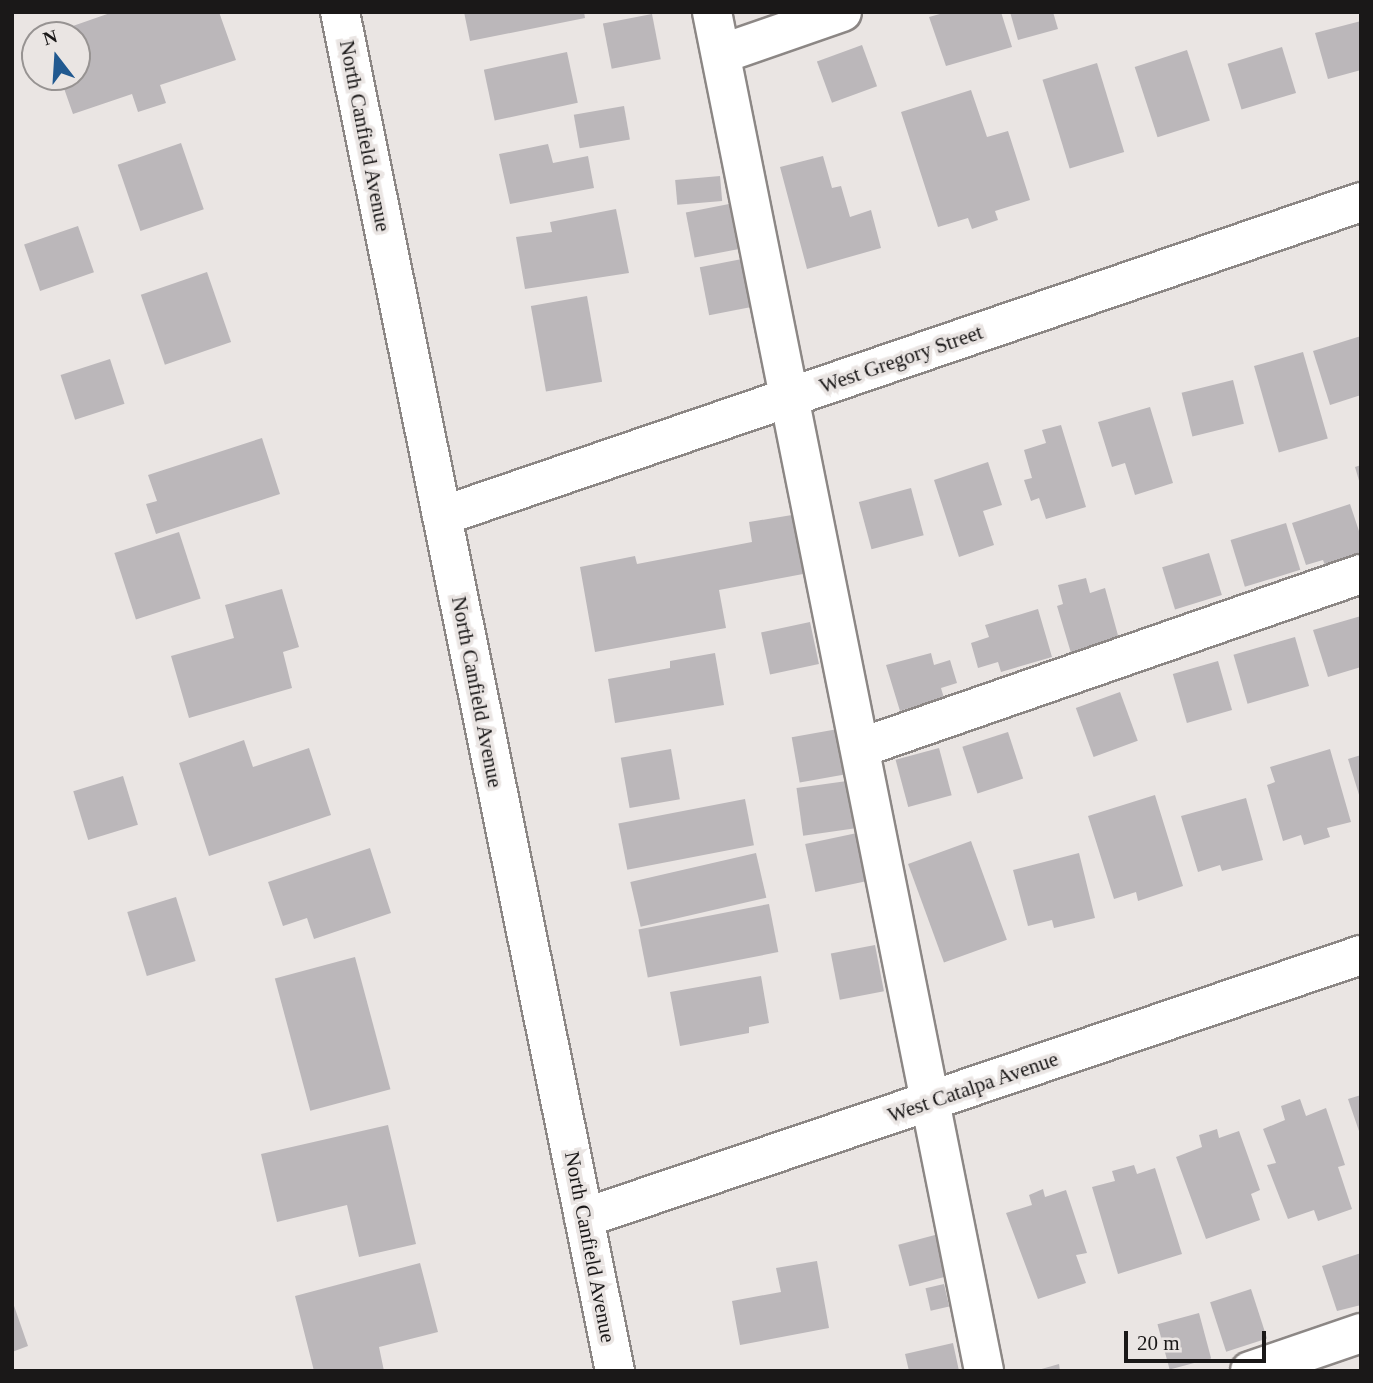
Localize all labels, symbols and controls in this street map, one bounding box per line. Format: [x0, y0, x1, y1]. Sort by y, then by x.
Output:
north arrow [21, 21, 91, 91]
text: N [41, 25, 60, 49]
street label: North Canfield Avenue [334, 38, 396, 234]
street label: West Gregory Street [816, 319, 986, 399]
street label: North Canfield Avenue [446, 594, 508, 790]
street label: West Catalpa Avenue [884, 1046, 1062, 1128]
street label: North Canfield Avenue [559, 1149, 621, 1345]
scale bar [1128, 1316, 1270, 1360]
text: 20 m [1137, 1331, 1180, 1355]

